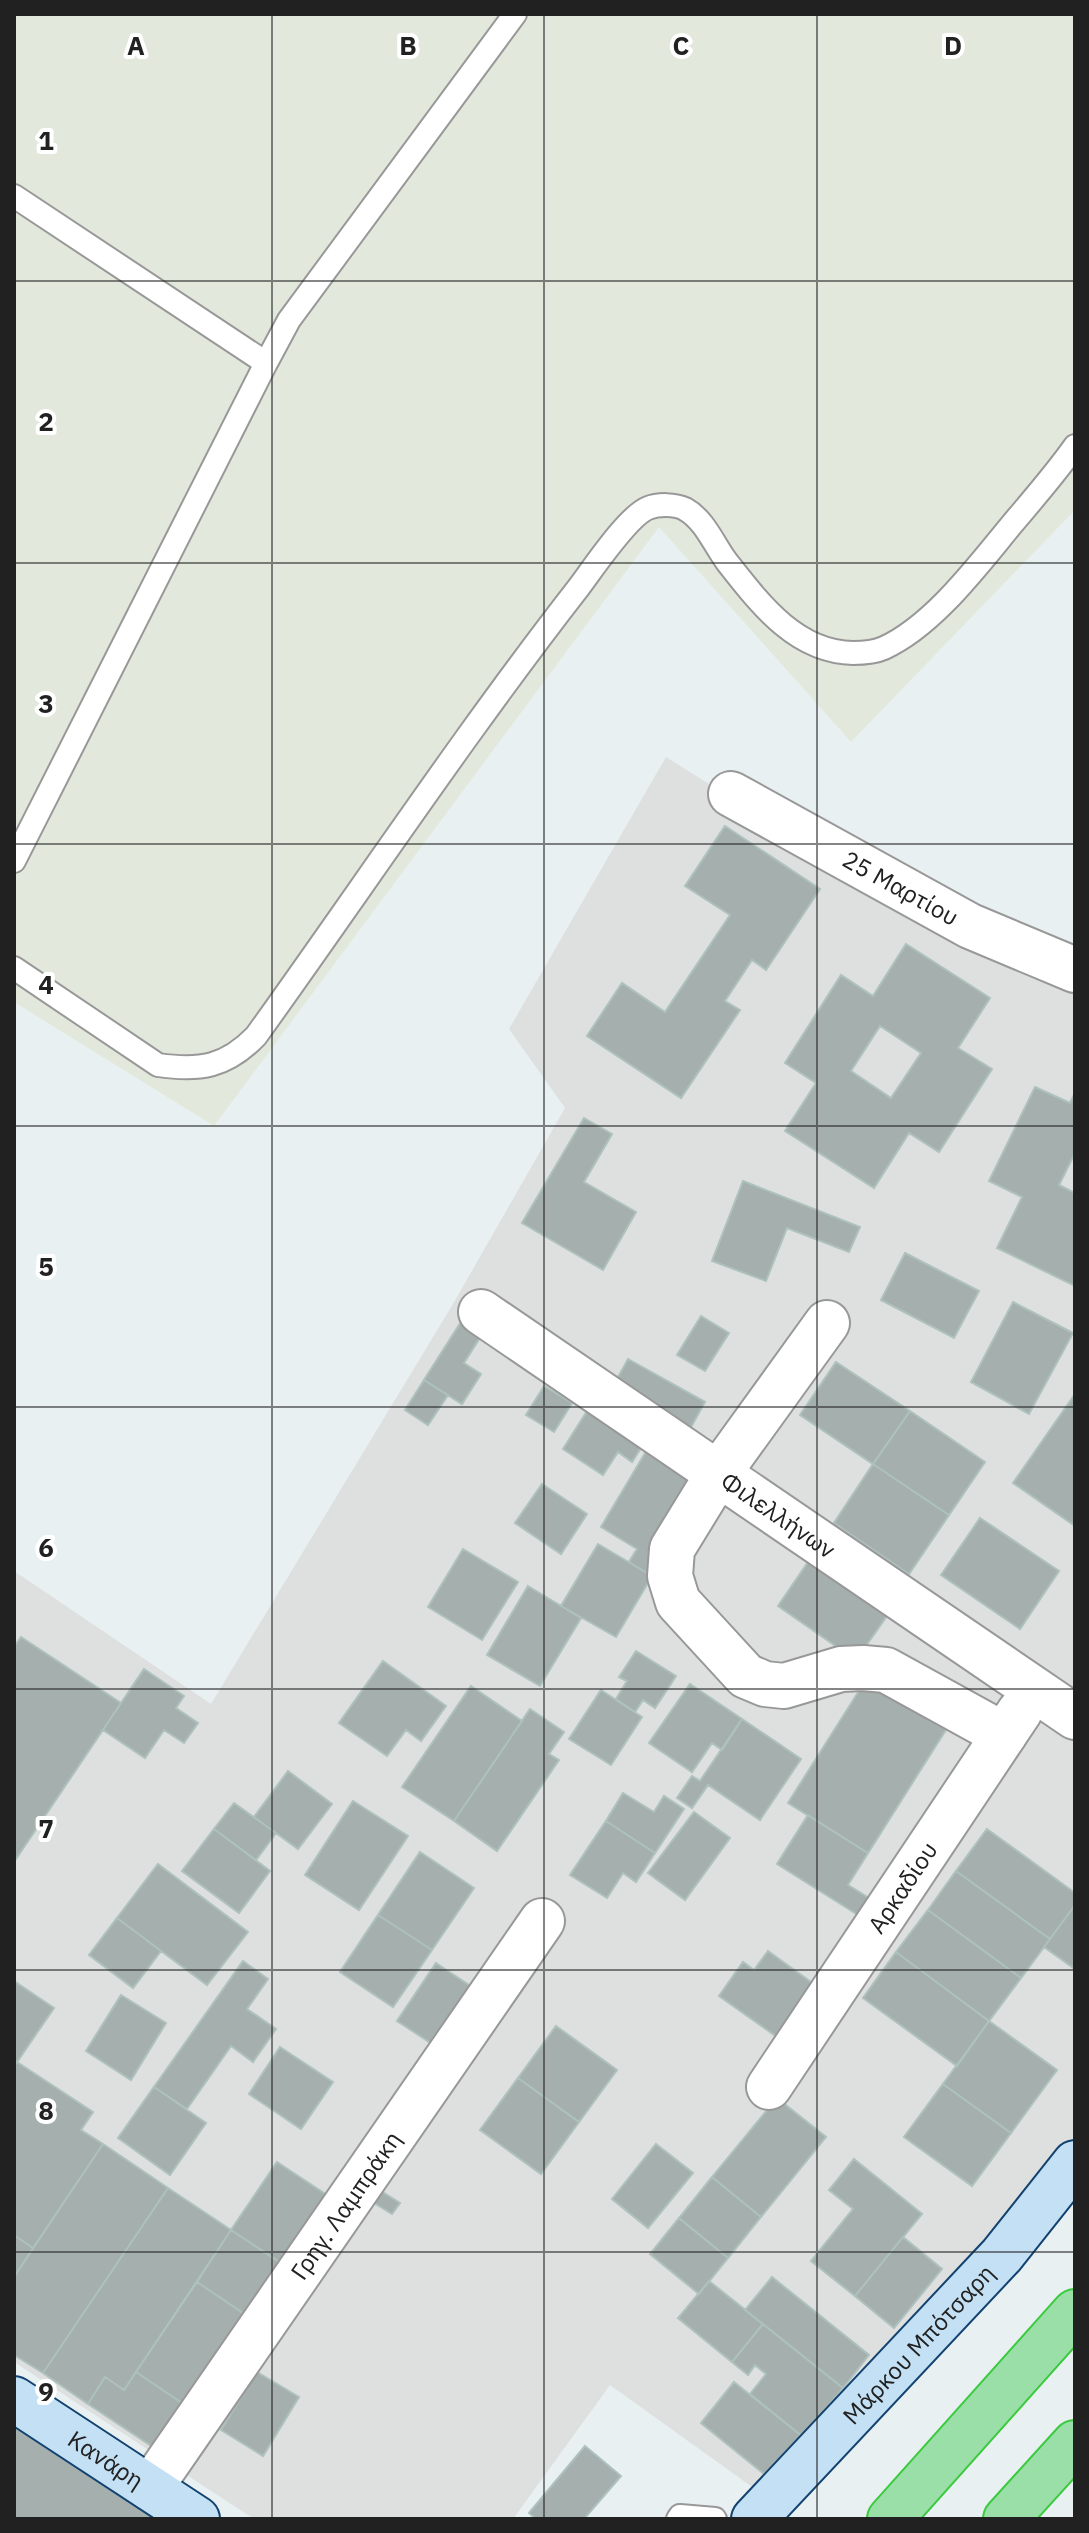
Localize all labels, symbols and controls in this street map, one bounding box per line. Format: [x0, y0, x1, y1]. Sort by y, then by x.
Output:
text: A [127, 28, 145, 62]
text: B [399, 28, 417, 62]
text: C [673, 28, 690, 62]
text: D [944, 28, 962, 62]
text: 1 [38, 123, 54, 157]
text: 2 [38, 404, 54, 438]
text: 3 [38, 686, 54, 720]
street label: 25 Μαρτίου [837, 843, 965, 933]
text: 4 [38, 967, 54, 1001]
text: 5 [38, 1249, 54, 1283]
street label: Φιλελλήνων [715, 1464, 842, 1565]
text: 6 [38, 1530, 54, 1564]
text: 7 [38, 1811, 54, 1845]
street label: Αρκαδίου [860, 1835, 944, 1939]
text: 8 [38, 2093, 54, 2127]
street label: Γρηγ. Λαμπράκη [283, 2124, 408, 2286]
street label: Μάρκου Μπότσαρη [835, 2257, 1001, 2431]
text: 9 [38, 2374, 54, 2408]
street label: Κανάρη [62, 2423, 150, 2496]

